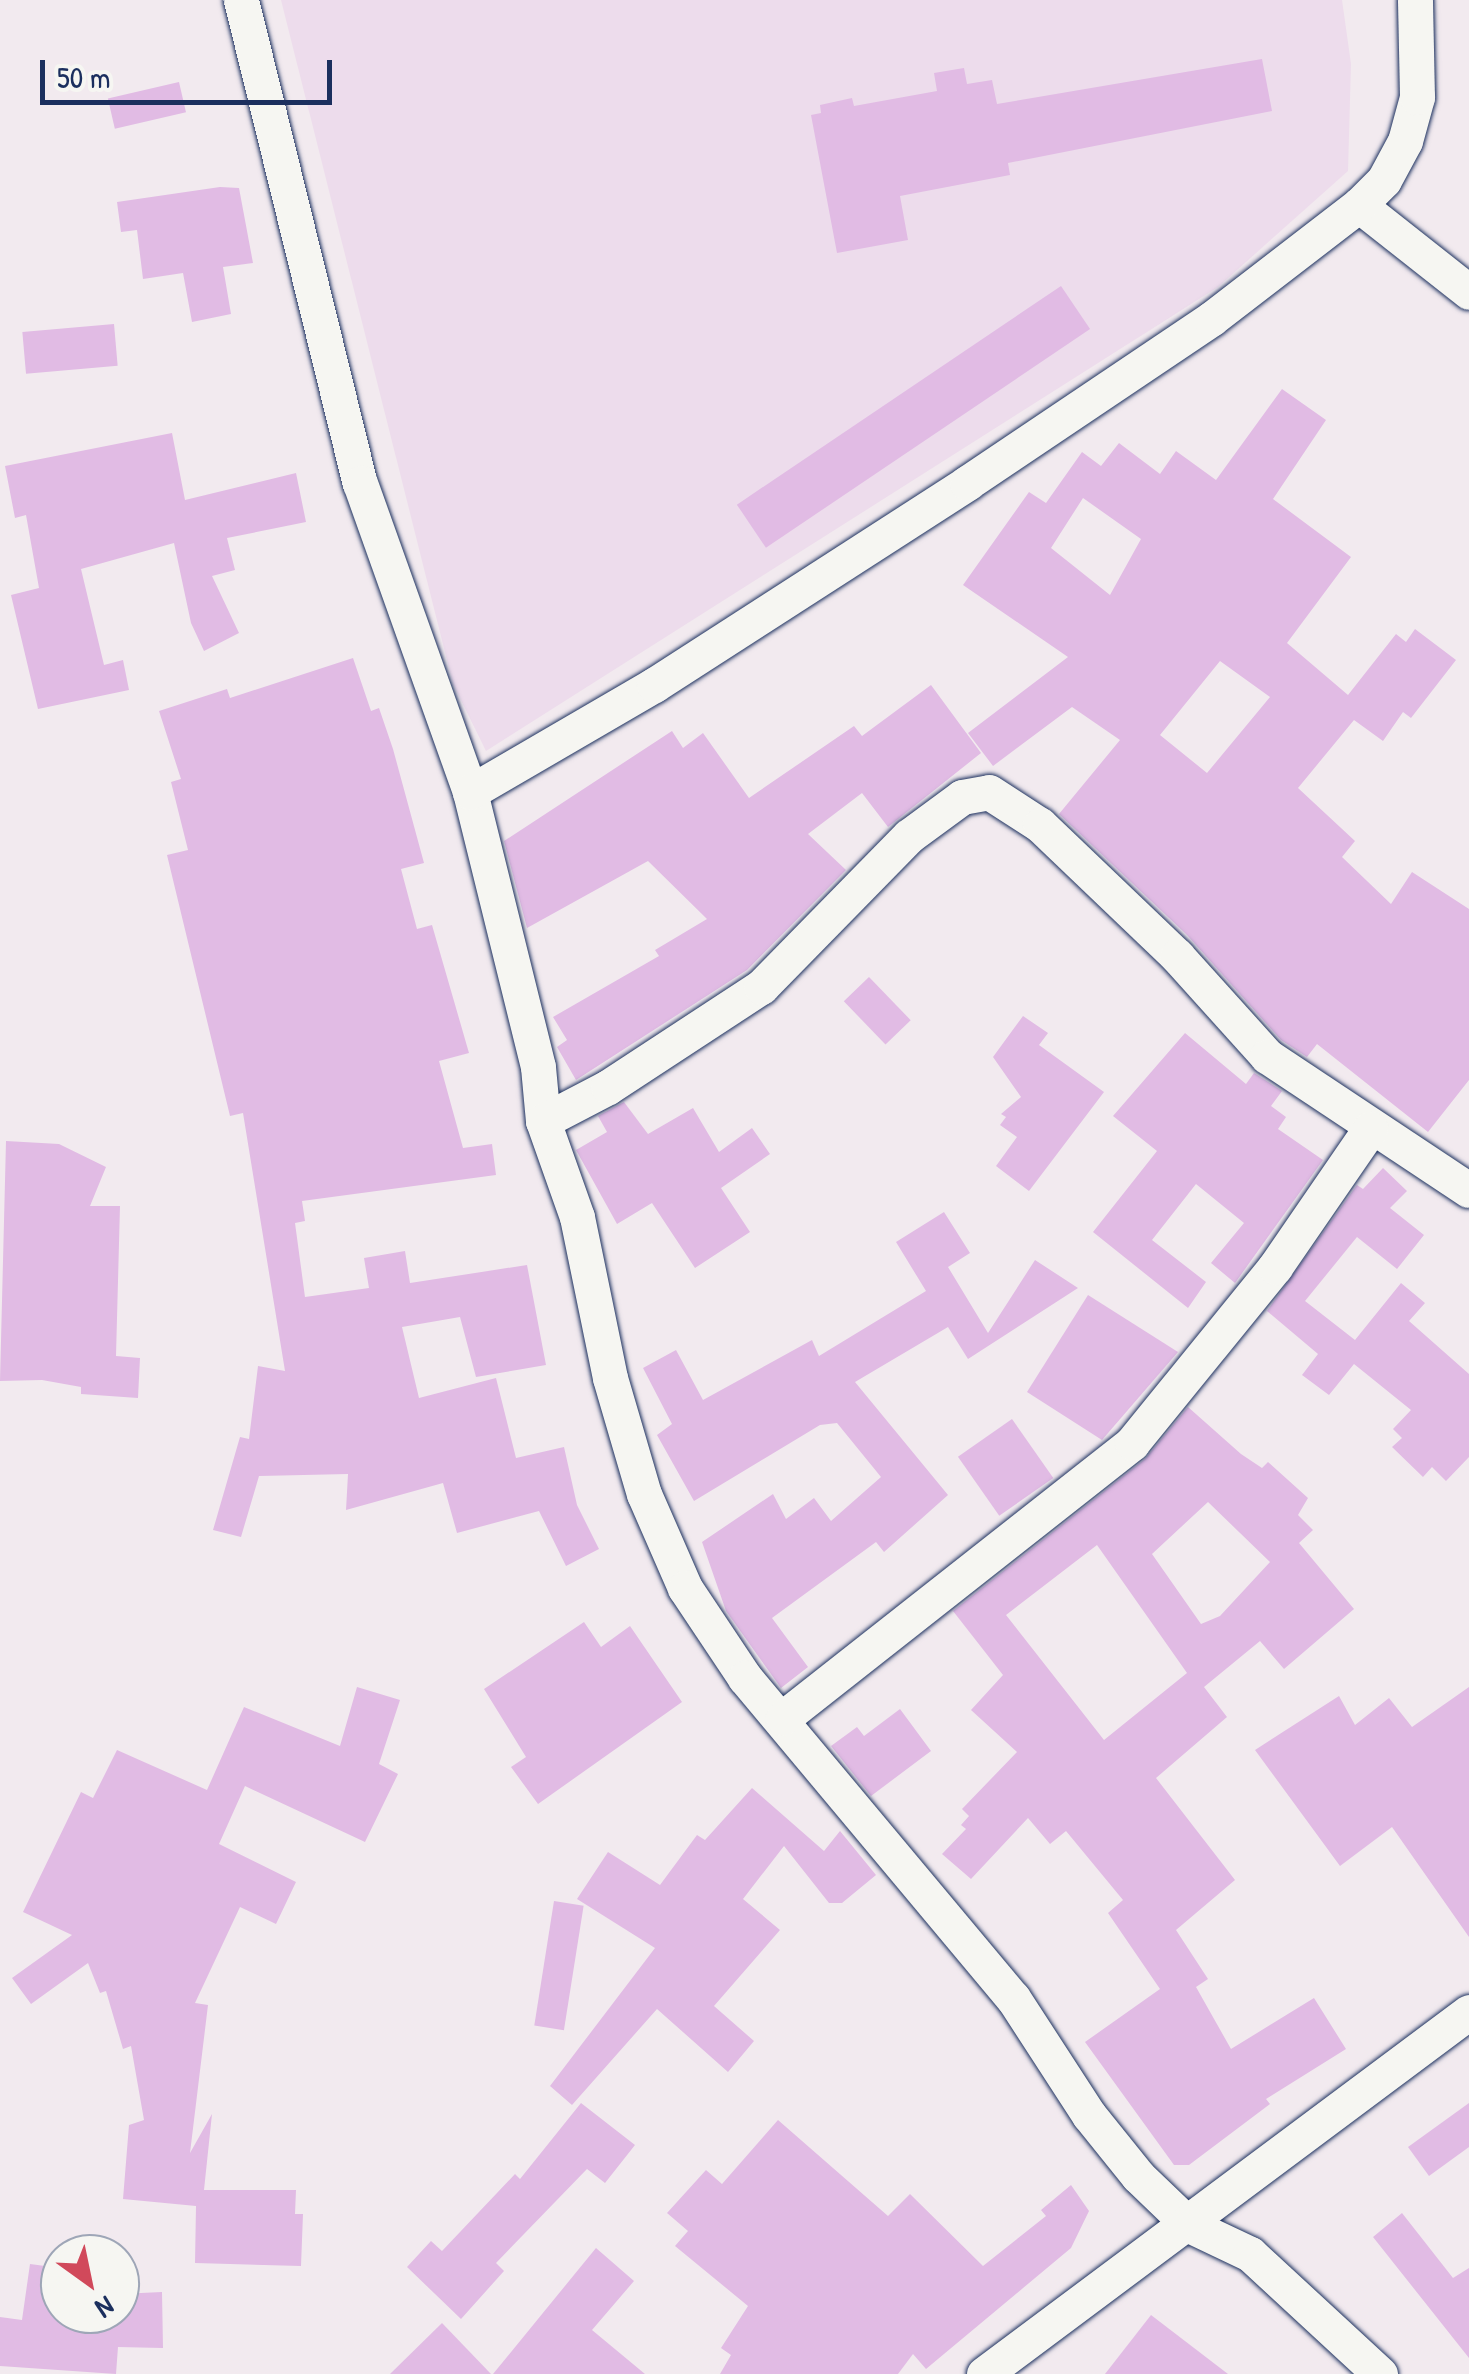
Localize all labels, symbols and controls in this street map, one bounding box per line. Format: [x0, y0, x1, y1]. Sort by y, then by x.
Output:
scale bar [45, 40, 338, 102]
text: 50 m [57, 57, 110, 97]
north arrow [40, 2234, 140, 2334]
text: N [89, 2287, 122, 2327]

